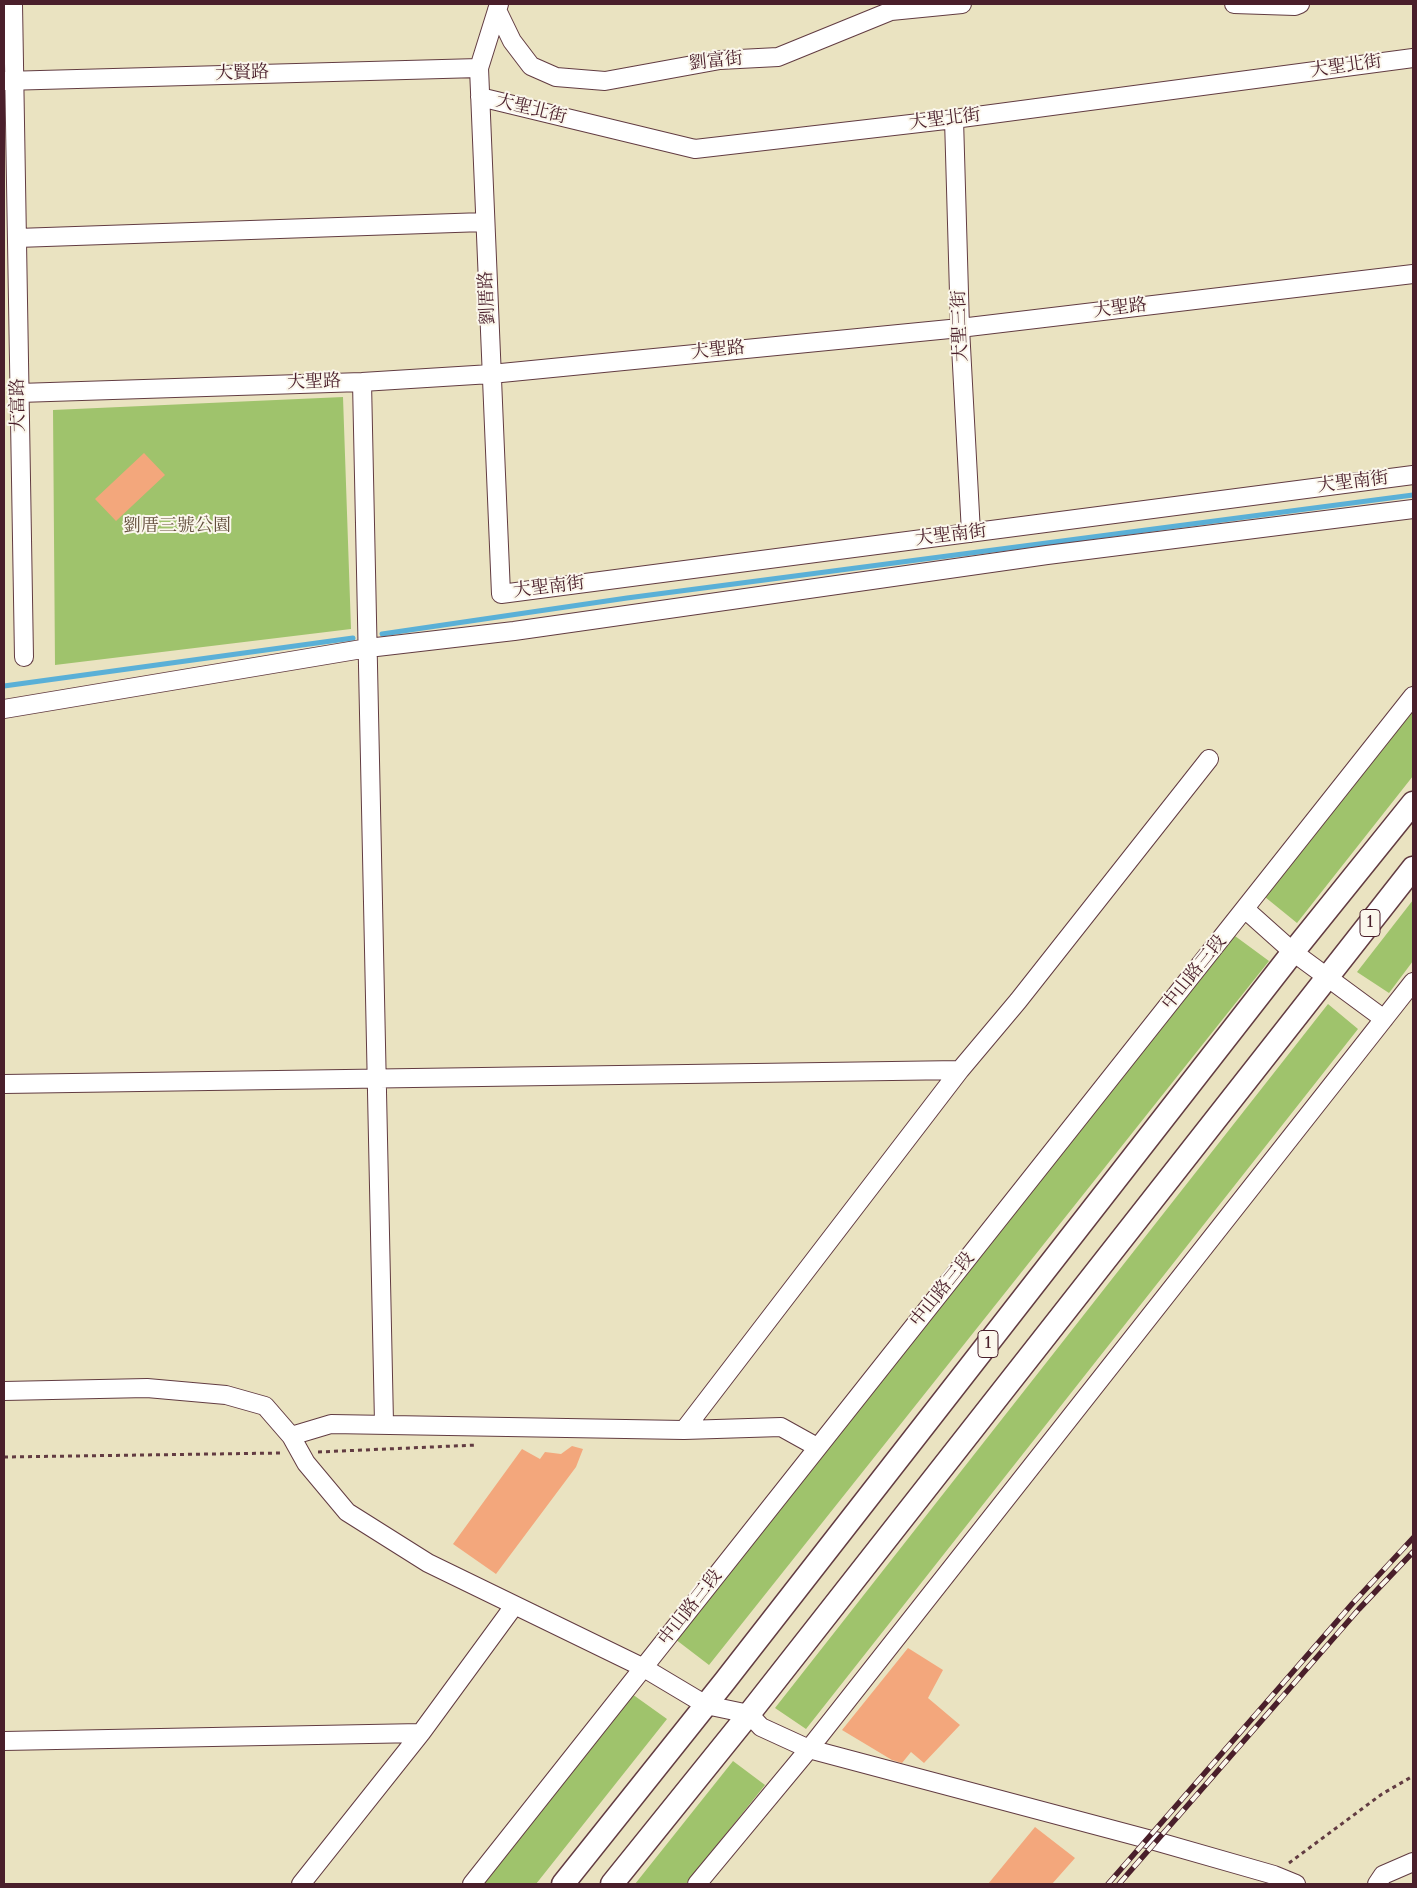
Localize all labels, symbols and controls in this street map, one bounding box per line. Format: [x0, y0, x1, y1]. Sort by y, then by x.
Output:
street label: 劉富街 [688, 48, 744, 76]
street label: 大聖北街 [1309, 51, 1383, 83]
street label: 大賢路 [215, 62, 269, 86]
street label: 大聖北街 [493, 91, 569, 129]
street label: 大聖北街 [908, 105, 982, 135]
street label: 劉厝路 [476, 270, 500, 326]
street label: 大聖三街 [949, 290, 973, 362]
street label: 大聖路 [1092, 295, 1148, 323]
street label: 大聖路 [690, 337, 746, 365]
street label: 大聖路 [287, 371, 341, 395]
street label: 大富路 [8, 378, 30, 432]
street label: 大聖南街 [1316, 468, 1390, 498]
park label: 劉厝三號公園 [123, 516, 231, 538]
street label: 大聖南街 [914, 521, 988, 551]
street label: 大聖南街 [512, 573, 586, 603]
road number: 1 [1360, 910, 1380, 936]
street label: 中山路三段 [1158, 931, 1232, 1015]
street label: 中山路三段 [906, 1248, 980, 1332]
road number: 1 [978, 1330, 998, 1358]
street label: 中山路三段 [655, 1566, 727, 1650]

